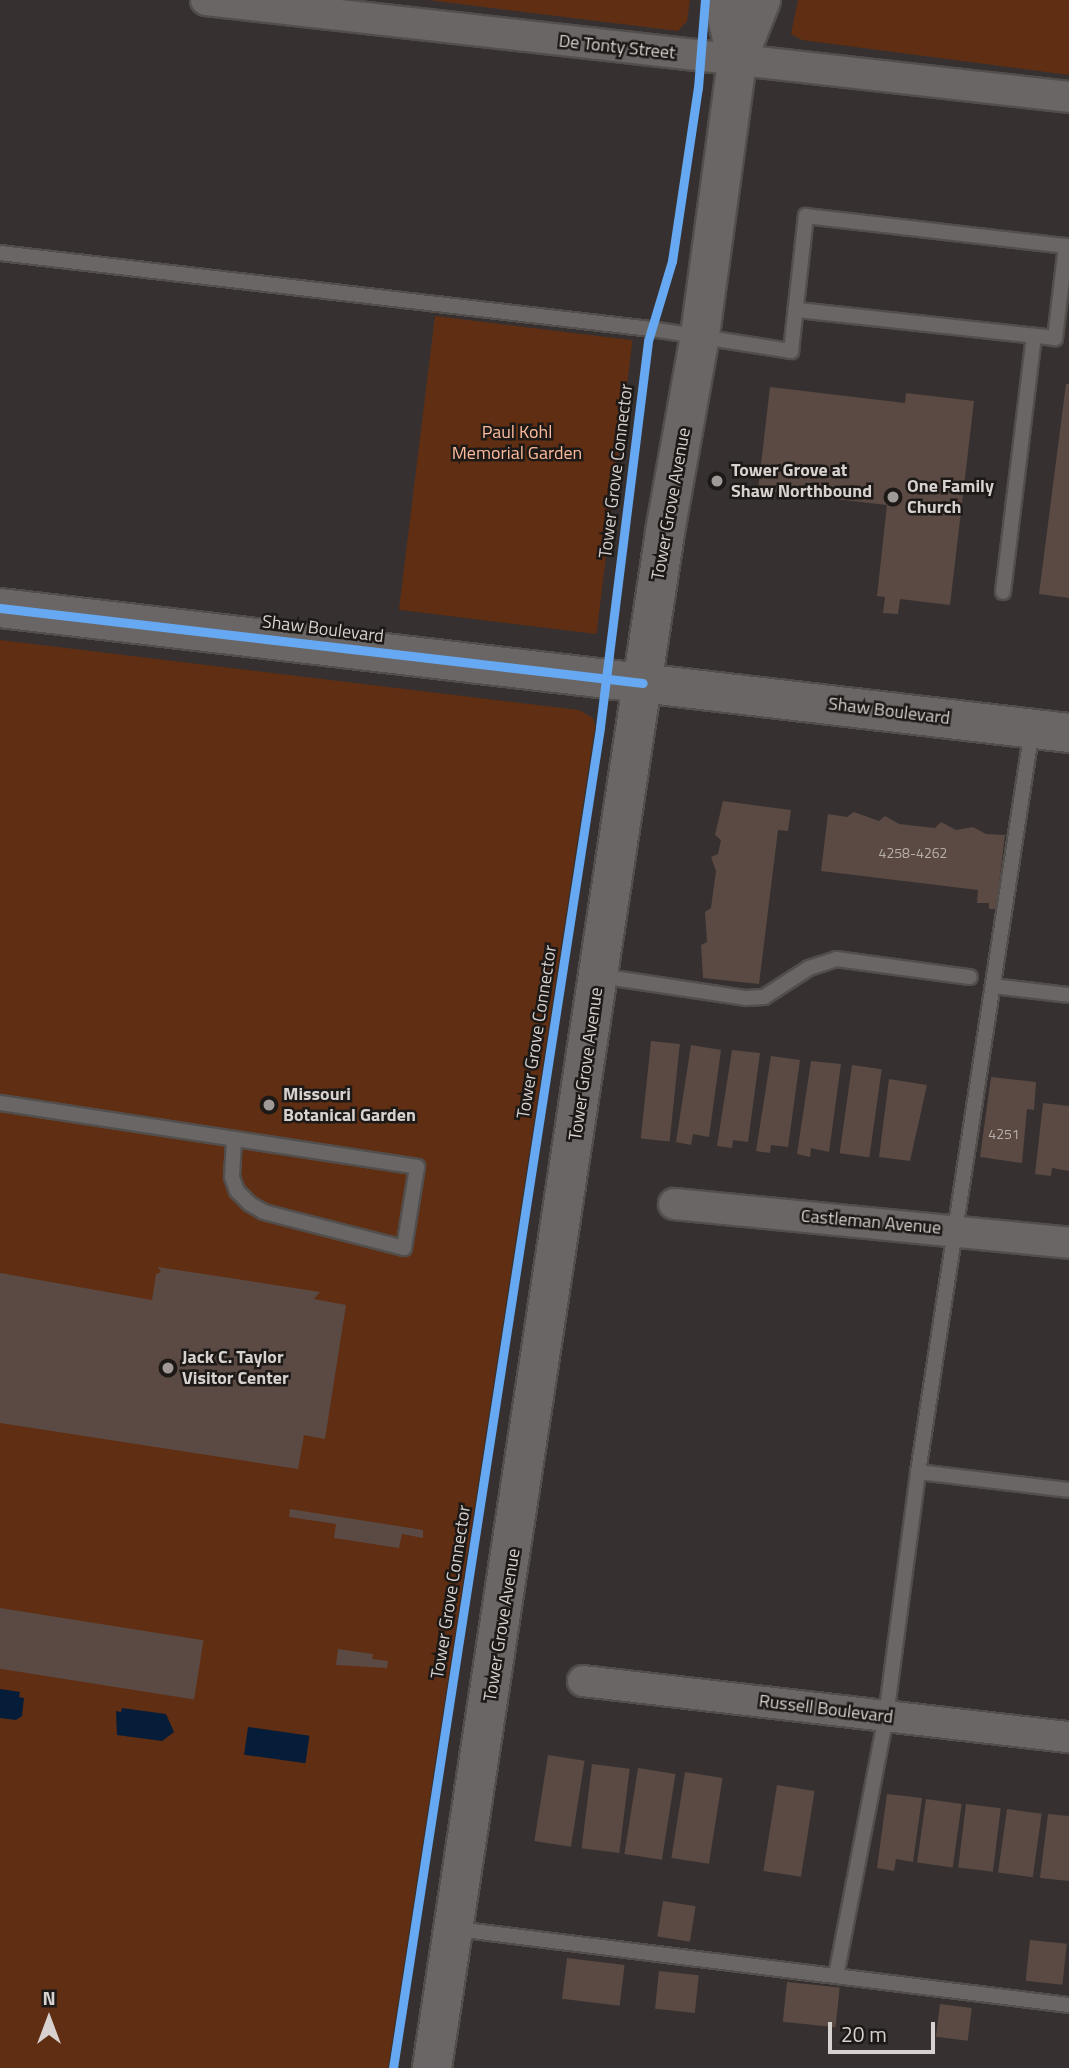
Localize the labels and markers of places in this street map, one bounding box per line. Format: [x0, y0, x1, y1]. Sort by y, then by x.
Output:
place label: Tower Grove at Shaw Northbound [731, 460, 872, 503]
marker: Tower Grove at Shaw Northbound [709, 473, 725, 489]
place label: One Family Church [907, 476, 994, 518]
marker: One Family Church [885, 489, 901, 505]
place label: Missouri Botanical Garden [283, 1084, 416, 1126]
marker: Missouri Botanical Garden [261, 1097, 277, 1113]
place label: Jack C. Taylor Visitor Center [182, 1347, 289, 1390]
marker: Jack C. Taylor Visitor Center [160, 1360, 176, 1376]

